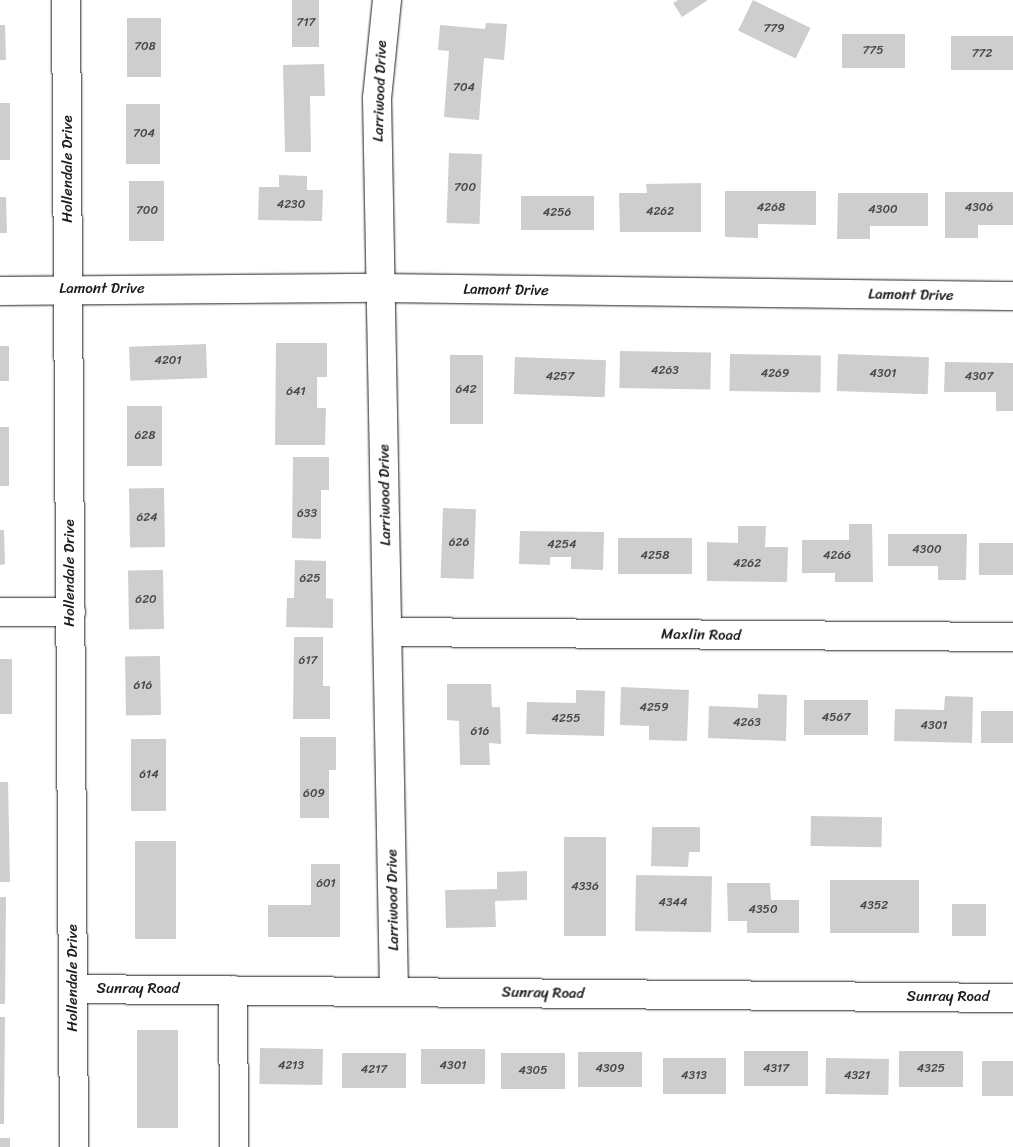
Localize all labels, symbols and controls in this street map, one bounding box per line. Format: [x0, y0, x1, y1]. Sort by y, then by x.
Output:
house number: 717 [297, 16, 315, 30]
house number: 779 [763, 22, 785, 36]
house number: 708 [134, 40, 156, 54]
street label: Larriwood Drive [369, 40, 391, 142]
house number: 775 [862, 44, 884, 58]
house number: 772 [972, 47, 992, 61]
house number: 704 [453, 81, 475, 95]
street label: Hollendale Drive [59, 115, 77, 223]
house number: 704 [133, 127, 155, 141]
house number: 700 [454, 181, 476, 195]
house number: 4230 [277, 198, 305, 212]
house number: 4268 [757, 201, 785, 215]
house number: 4306 [965, 201, 993, 215]
house number: 4300 [868, 203, 898, 217]
house number: 700 [136, 204, 158, 218]
house number: 4262 [646, 205, 674, 219]
house number: 4256 [543, 206, 571, 220]
street label: Lamont Drive [59, 280, 145, 298]
street label: Lamont Drive [463, 280, 549, 300]
street label: Lamont Drive [868, 285, 954, 305]
house number: 4201 [154, 354, 182, 368]
house number: 4263 [651, 364, 679, 378]
house number: 4269 [761, 367, 789, 381]
house number: 4301 [870, 367, 896, 381]
house number: 4257 [546, 370, 574, 384]
house number: 4307 [965, 370, 993, 384]
house number: 642 [455, 383, 477, 397]
house number: 641 [286, 385, 306, 399]
house number: 628 [135, 429, 155, 443]
street label: Larriwood Drive [375, 444, 395, 546]
house number: 633 [297, 507, 317, 521]
house number: 624 [136, 511, 158, 525]
street label: Hollendale Drive [61, 519, 79, 627]
house number: 626 [449, 536, 469, 550]
house number: 4254 [547, 538, 577, 552]
house number: 4300 [912, 543, 942, 557]
house number: 4258 [641, 549, 669, 563]
house number: 4266 [823, 549, 851, 563]
house number: 4262 [733, 557, 761, 571]
house number: 625 [299, 572, 321, 586]
house number: 620 [135, 593, 157, 607]
street label: Maxlin Road [661, 625, 741, 645]
house number: 617 [299, 654, 317, 668]
house number: 616 [134, 679, 152, 693]
house number: 4259 [639, 701, 669, 715]
house number: 4567 [822, 711, 850, 725]
house number: 4255 [551, 712, 581, 726]
house number: 4263 [733, 716, 761, 730]
house number: 4301 [921, 719, 947, 733]
house number: 616 [471, 725, 489, 739]
house number: 614 [139, 768, 159, 782]
house number: 609 [303, 787, 325, 801]
street label: Larriwood Drive [383, 849, 403, 951]
house number: 601 [316, 877, 336, 891]
house number: 4336 [571, 880, 599, 894]
house number: 4344 [658, 896, 688, 910]
house number: 4352 [860, 899, 888, 913]
house number: 4350 [748, 903, 778, 917]
street label: Hollendale Drive [64, 924, 82, 1032]
street label: Sunray Road [97, 980, 179, 998]
street label: Sunray Road [501, 983, 585, 1003]
street label: Sunray Road [907, 988, 989, 1006]
house number: 4213 [278, 1059, 304, 1073]
house number: 4301 [440, 1059, 466, 1073]
house number: 4309 [595, 1062, 625, 1076]
house number: 4317 [763, 1062, 789, 1076]
house number: 4325 [917, 1062, 945, 1076]
house number: 4217 [361, 1063, 387, 1077]
house number: 4305 [518, 1064, 548, 1078]
house number: 4313 [681, 1069, 707, 1083]
house number: 4321 [844, 1069, 870, 1083]

